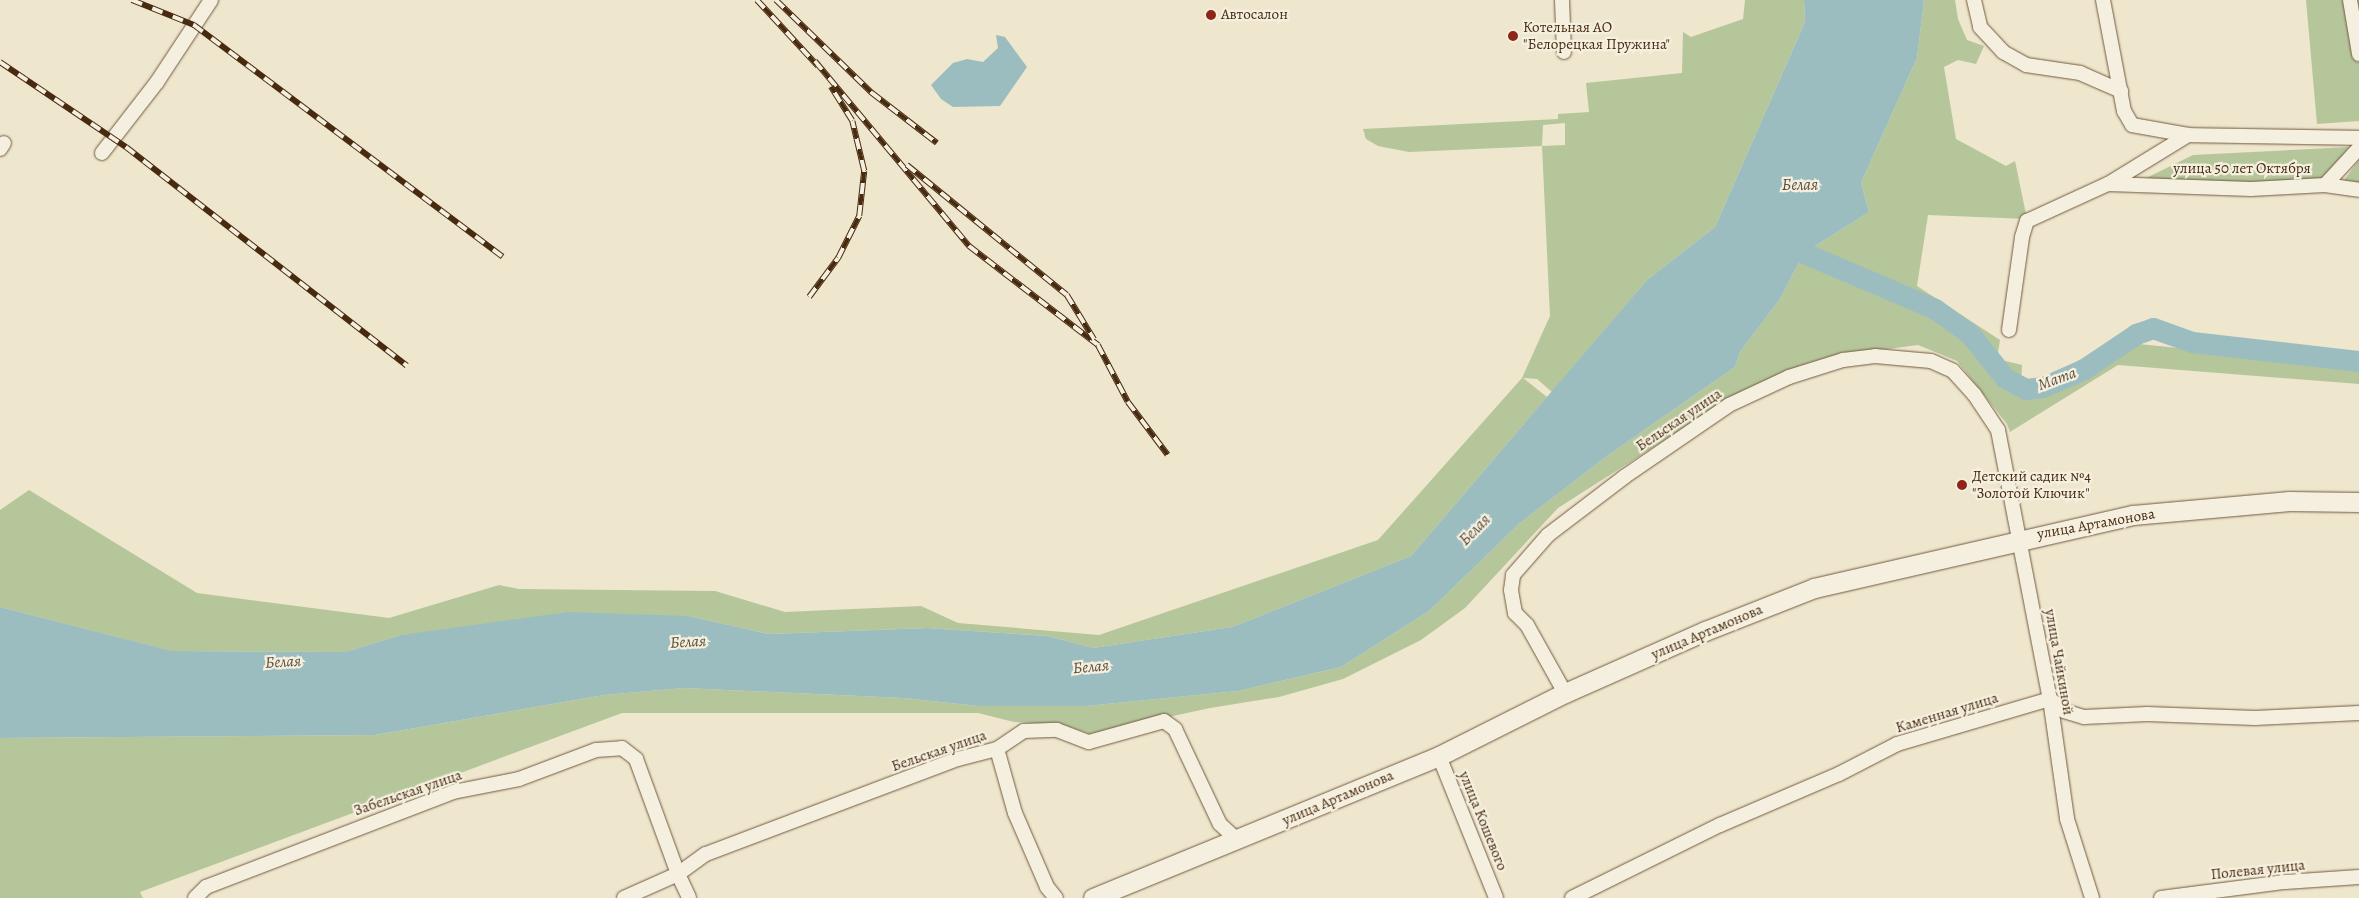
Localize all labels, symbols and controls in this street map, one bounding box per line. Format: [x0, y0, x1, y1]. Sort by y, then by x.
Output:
place label: Автосалон [1221, 6, 1288, 24]
marker: Автосалон [1205, 9, 1217, 21]
place label: Котельная АО "Белорецкая Пружина" [1523, 18, 1670, 53]
marker: Котельная АО "Белорецкая Пружина" [1507, 30, 1519, 42]
street label: улица 50 лет Октября [2173, 160, 2311, 178]
water label: Белая [1782, 175, 1818, 195]
water label: Мата [2035, 363, 2079, 395]
street label: Бельская улица [1633, 385, 1725, 455]
place label: Детский садик №4 "Золотой Ключик" [1972, 467, 2091, 502]
marker: Детский садик №4 "Золотой Ключик" [1956, 479, 1968, 491]
street label: улица Артамонова [2036, 505, 2156, 543]
water label: Белая [1455, 510, 1495, 550]
street label: улица Артамонова [1649, 600, 1765, 664]
street label: улица Чайкиной [2041, 608, 2077, 716]
water label: Белая [669, 631, 707, 653]
water label: Белая [264, 651, 302, 673]
water label: Белая [1072, 656, 1110, 678]
street label: Каменная улица [1894, 689, 2000, 737]
street label: Бельская улица [889, 726, 989, 776]
street label: Забельская улица [352, 766, 464, 820]
street label: улица Артамонова [1280, 766, 1396, 830]
street label: улица Кошевого [1455, 769, 1511, 873]
street label: Полевая улица [2210, 856, 2306, 884]

